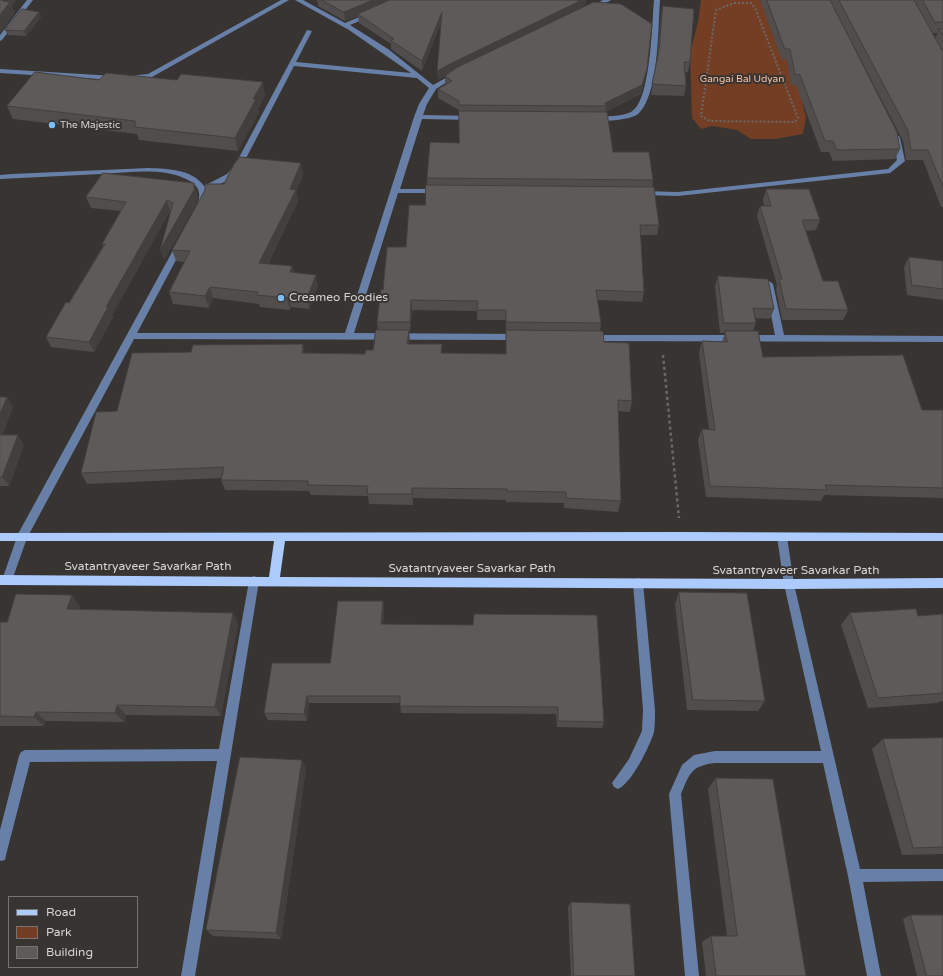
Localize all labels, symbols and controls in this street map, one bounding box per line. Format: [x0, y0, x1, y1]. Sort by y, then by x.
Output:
park label: Gangai Bal Udyan [700, 73, 784, 85]
place label: The Majestic [60, 119, 120, 131]
marker: The Majestic [47, 120, 57, 130]
place label: Creameo Foodies [289, 291, 388, 305]
marker: Creameo Foodies [276, 293, 286, 303]
street label: Svatantryaveer Savarkar Path [65, 560, 231, 574]
street label: Svatantryaveer Savarkar Path [389, 562, 555, 576]
street label: Svatantryaveer Savarkar Path [713, 564, 879, 578]
legend [8, 896, 138, 968]
text: Road [46, 905, 76, 919]
text: Park [46, 925, 72, 939]
text: Building [46, 945, 93, 959]

